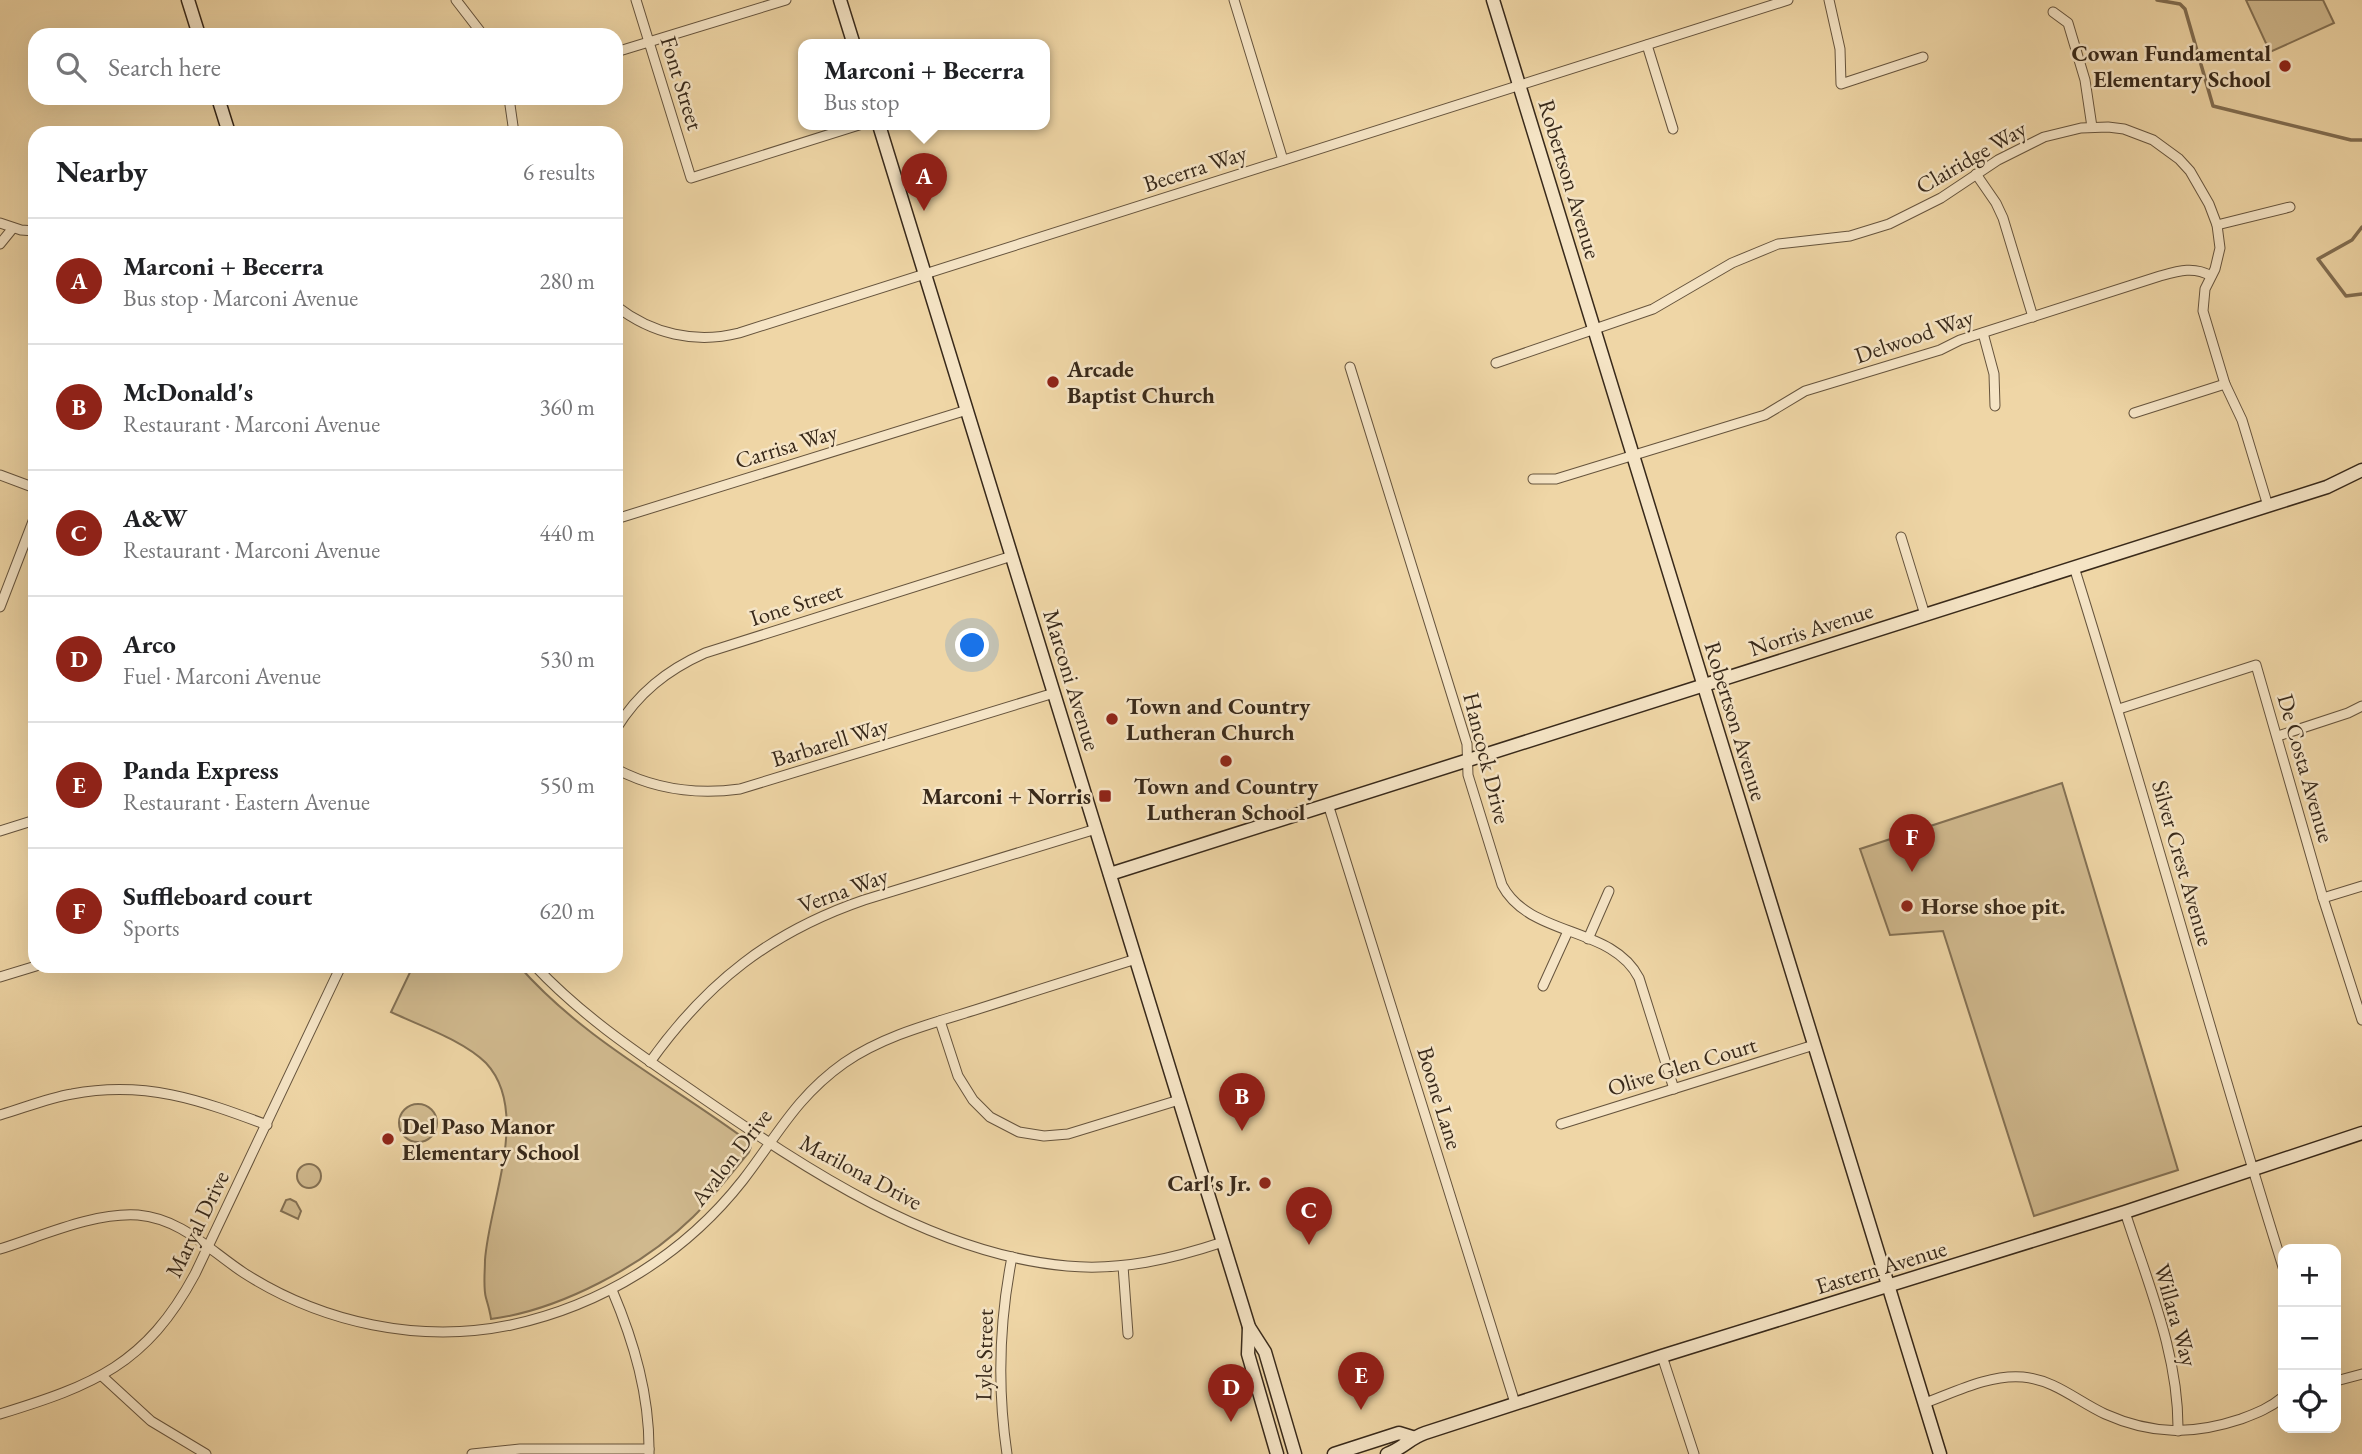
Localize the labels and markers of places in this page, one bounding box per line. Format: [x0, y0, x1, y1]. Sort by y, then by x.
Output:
place label: Cowan Fundamental Elementary School [2071, 38, 2271, 94]
marker: Cowan Fundamental Elementary School [2277, 58, 2293, 74]
pin: A [901, 153, 947, 211]
place label: Arcade Baptist Church [1066, 354, 1215, 410]
marker: Arcade Baptist Church [1045, 374, 1061, 390]
place label: Town and Country Lutheran Church [1126, 691, 1311, 747]
marker: Town and Country Lutheran Church [1104, 711, 1120, 727]
marker: Town and Country Lutheran School [1218, 753, 1234, 769]
place label: Town and Country Lutheran School [1134, 771, 1319, 827]
place label: Marconi + Norris [922, 781, 1091, 811]
marker: Marconi + Norris [1097, 788, 1113, 804]
pin: F [1889, 814, 1935, 872]
place label: Horse shoe pit. [1921, 891, 2065, 921]
marker: Horse shoe pit. [1899, 898, 1915, 914]
pin: B [1219, 1073, 1265, 1131]
place label: Del Paso Manor Elementary School [402, 1111, 580, 1167]
marker: Del Paso Manor Elementary School [380, 1131, 396, 1147]
place label: Carl's Jr. [1167, 1168, 1251, 1198]
marker: Carl's Jr. [1257, 1175, 1273, 1191]
pin: C [1286, 1187, 1332, 1245]
pin: E [1338, 1352, 1384, 1410]
pin: D [1208, 1364, 1254, 1422]

